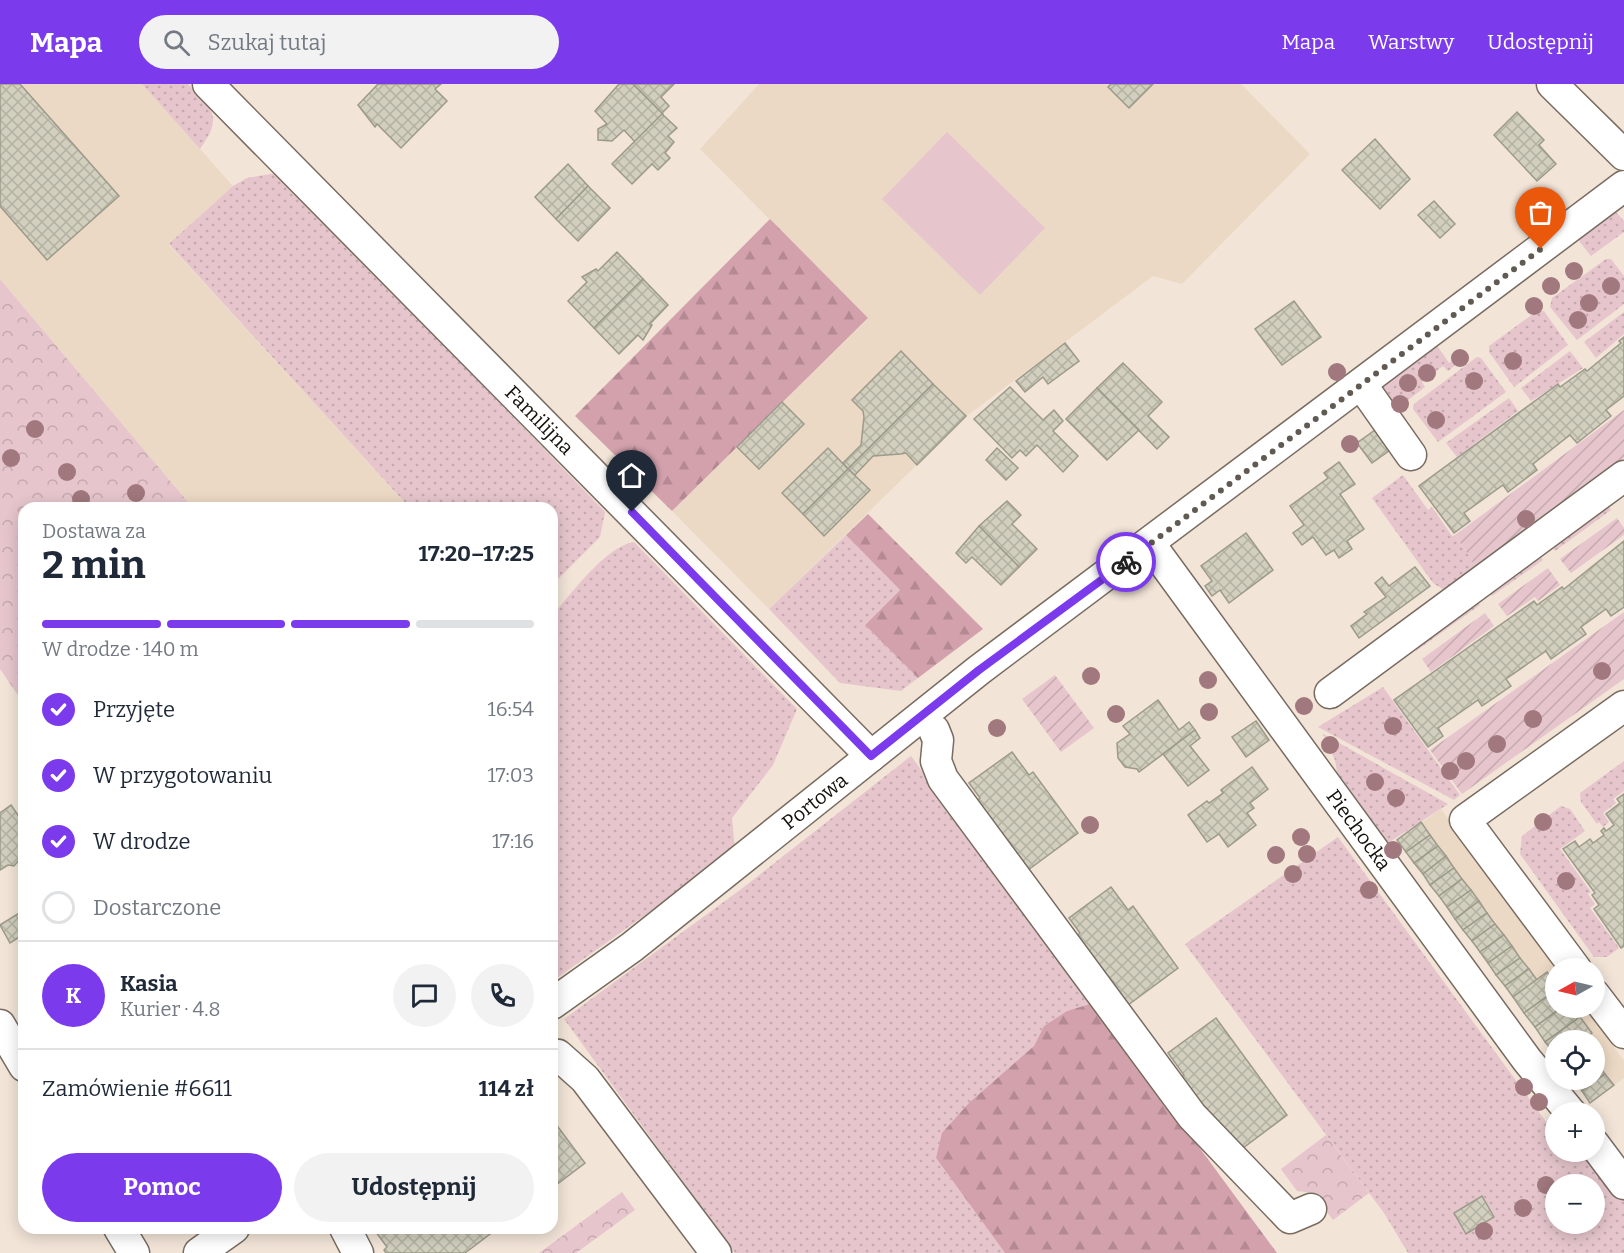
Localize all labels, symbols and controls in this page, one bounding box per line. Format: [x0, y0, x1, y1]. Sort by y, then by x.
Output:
search box [139, 15, 559, 69]
text: Mapa [30, 26, 103, 59]
icon: search [160, 26, 193, 59]
text: Szukaj tutaj [208, 29, 327, 56]
text: Mapa [1281, 29, 1335, 55]
text: Warstwy [1368, 29, 1454, 55]
text: Udostępnij [1487, 29, 1594, 55]
pin [1515, 187, 1566, 249]
icon: bag [1524, 196, 1557, 229]
street label: Familijna [500, 380, 579, 460]
pin [606, 450, 657, 512]
icon: home [615, 459, 648, 492]
text: Dostawa za [42, 519, 146, 543]
courier [1096, 532, 1156, 592]
text: 17:20–17:25 [418, 540, 534, 567]
text: 2 min [42, 542, 146, 588]
icon: bike [1110, 546, 1143, 579]
text: W drodze · 140 m [42, 637, 199, 661]
icon: check [42, 693, 75, 726]
text: Przyjęte [93, 696, 175, 723]
text: 16:54 [488, 697, 534, 721]
icon: check [42, 759, 75, 792]
text: W przygotowaniu [93, 762, 272, 789]
text: 17:03 [488, 763, 534, 787]
street label: Portowa [777, 768, 852, 834]
street label: Piechocka [1321, 785, 1396, 875]
icon: check [42, 825, 75, 858]
text: W drodze [93, 828, 191, 855]
text: 17:16 [492, 829, 534, 853]
text: Dostarczone [93, 894, 221, 921]
north arrow [1545, 958, 1605, 1018]
map controls [1545, 958, 1605, 1234]
button: chat [393, 964, 456, 1027]
button: phone [471, 964, 534, 1027]
text: Kasia [120, 970, 178, 997]
text: K [66, 982, 81, 1009]
text: Kurier · 4.8 [120, 997, 220, 1021]
button: locate [1545, 1030, 1605, 1090]
text: Zamówienie #6611 [42, 1075, 232, 1102]
text: 114 zł [478, 1075, 534, 1102]
button: + [1545, 1102, 1605, 1162]
button: Pomoc [42, 1153, 282, 1222]
button: Udostępnij [294, 1153, 534, 1222]
button: − [1545, 1174, 1605, 1234]

